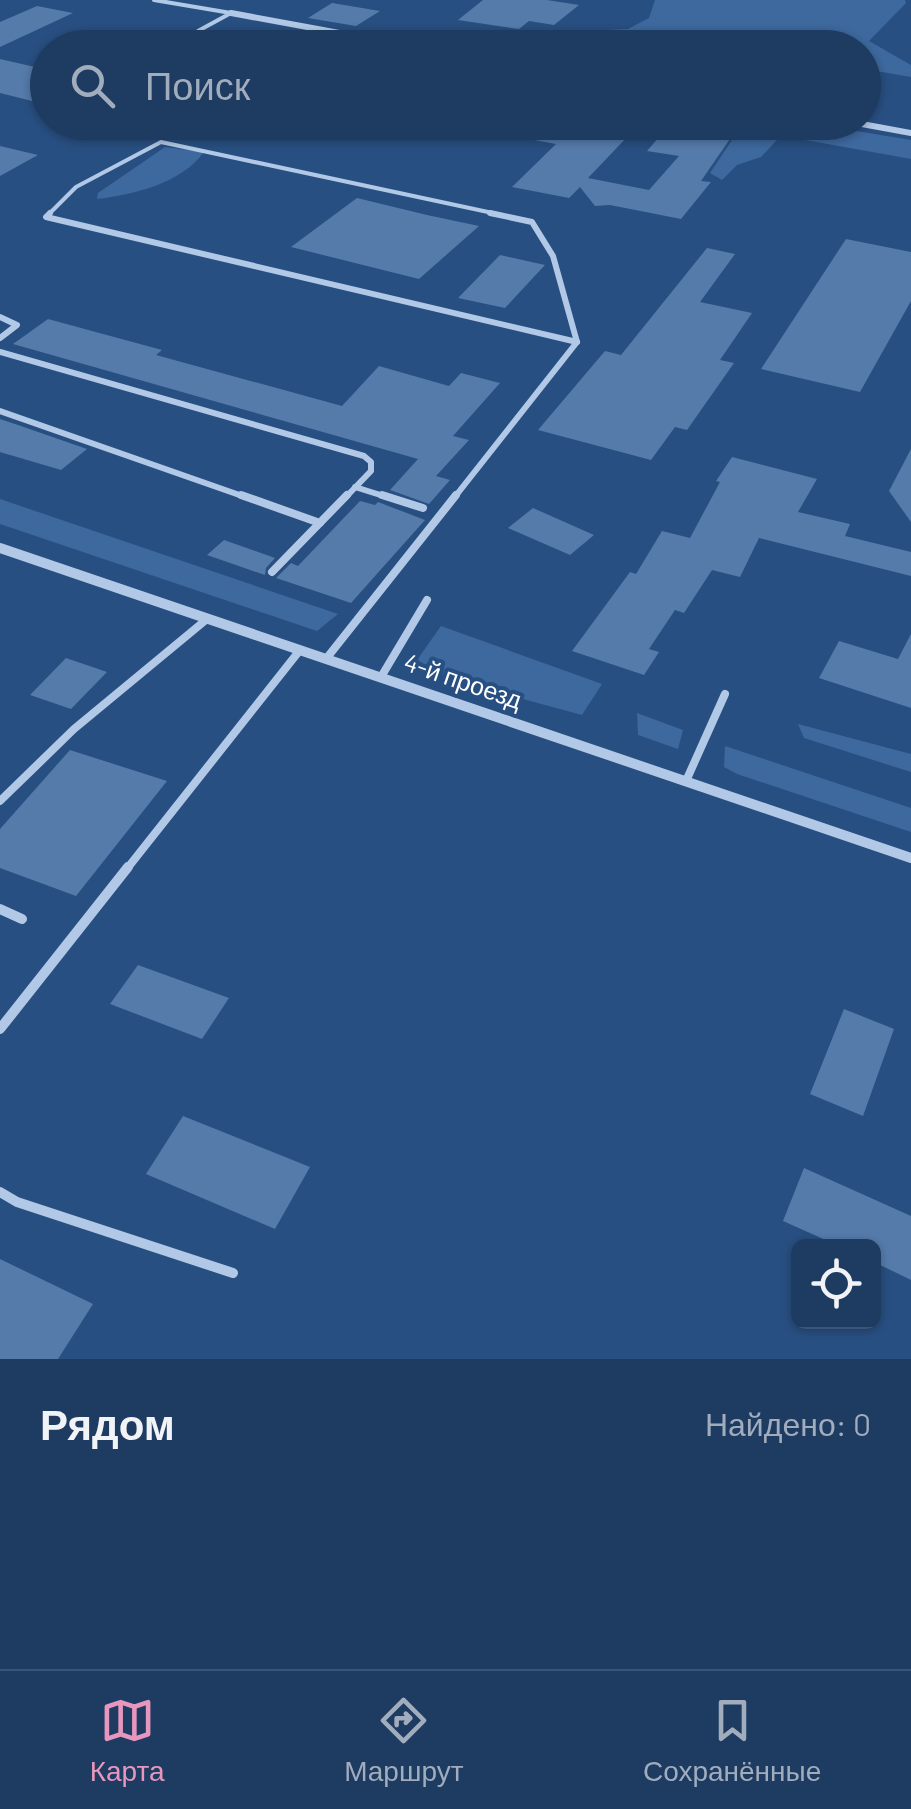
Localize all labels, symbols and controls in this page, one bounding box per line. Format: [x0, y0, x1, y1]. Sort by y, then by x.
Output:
search box [30, 30, 881, 140]
icon: search [65, 58, 120, 113]
text: Поиск [145, 62, 250, 108]
street label: 4-й проезд [400, 646, 527, 714]
map controls [791, 1239, 881, 1329]
button: locate [791, 1239, 881, 1329]
text: Рядом [40, 1398, 175, 1448]
text: Найдено: 0 [705, 1404, 871, 1442]
tab: Карта [90, 1693, 165, 1788]
tab: Маршрут [344, 1693, 463, 1788]
tab: Сохранённые [643, 1693, 821, 1788]

